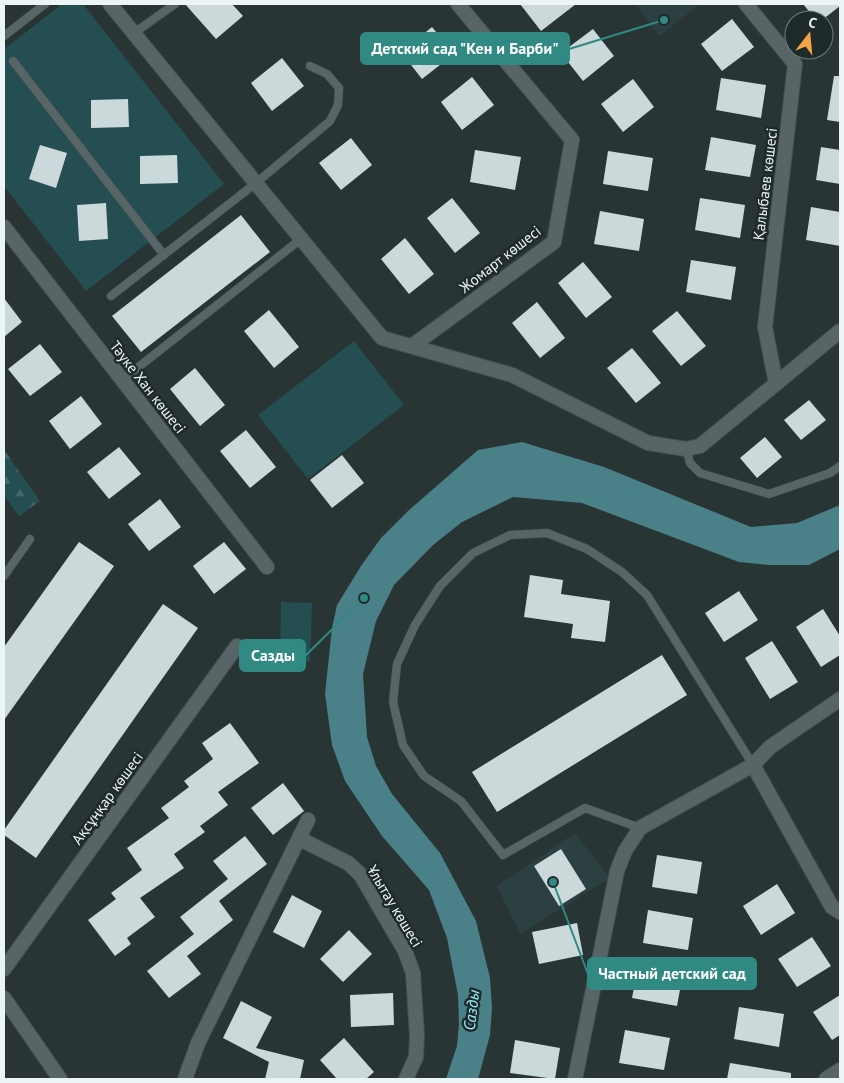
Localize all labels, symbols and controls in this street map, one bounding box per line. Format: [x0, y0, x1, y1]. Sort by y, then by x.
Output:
north arrow [784, 10, 834, 60]
text: С [806, 13, 819, 32]
callout: Детский сад "Кен и Барби" [361, 33, 569, 64]
text: Детский сад "Кен и Барби" [371, 38, 559, 58]
street label: Қалыбаев көшесі [749, 127, 781, 241]
street label: Жомарт көшесі [455, 221, 545, 297]
street label: Тәуке Хан көшесі [106, 337, 190, 437]
callout: Сазды [240, 640, 305, 671]
text: Сазды [251, 645, 295, 665]
street label: Ақсұңқар көшесі [67, 748, 147, 848]
street label: Ұлытау көшесі [363, 861, 427, 951]
callout: Частный детский сад [588, 958, 756, 989]
text: Частный детский сад [598, 963, 746, 983]
water label: Сазды [459, 989, 483, 1031]

